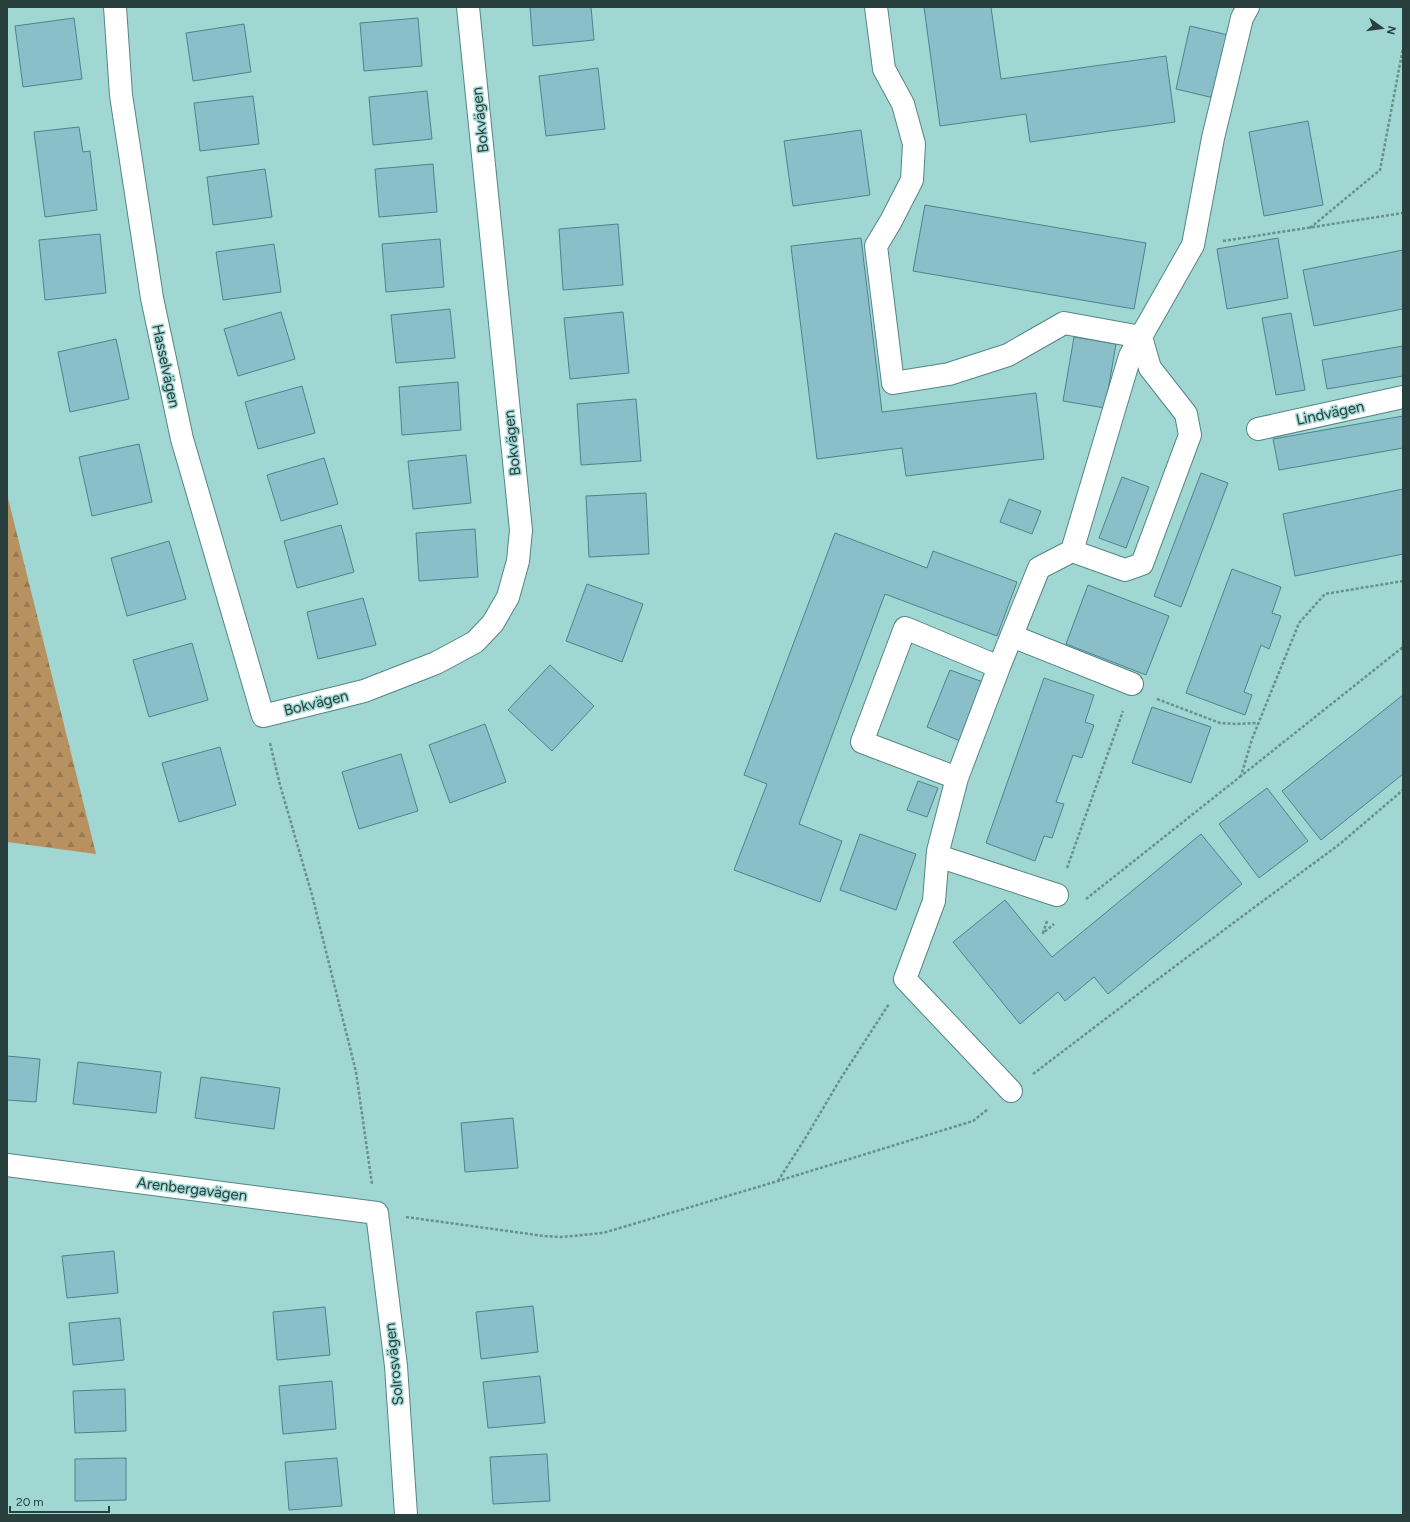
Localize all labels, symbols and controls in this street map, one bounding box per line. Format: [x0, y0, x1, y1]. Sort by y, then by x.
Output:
north arrow [1362, 8, 1402, 48]
text: N [1384, 25, 1399, 36]
street label: Bokvägen [468, 86, 492, 154]
street label: Hasselvägen [148, 322, 184, 410]
street label: Lindvägen [1294, 397, 1366, 429]
street label: Bokvägen [500, 409, 524, 477]
street label: Bokvägen [282, 686, 350, 720]
street label: Arenbergavägen [136, 1173, 248, 1205]
street label: Solrosvägen [381, 1322, 407, 1406]
scale bar [10, 1488, 109, 1514]
text: 20 m [16, 1495, 44, 1509]

